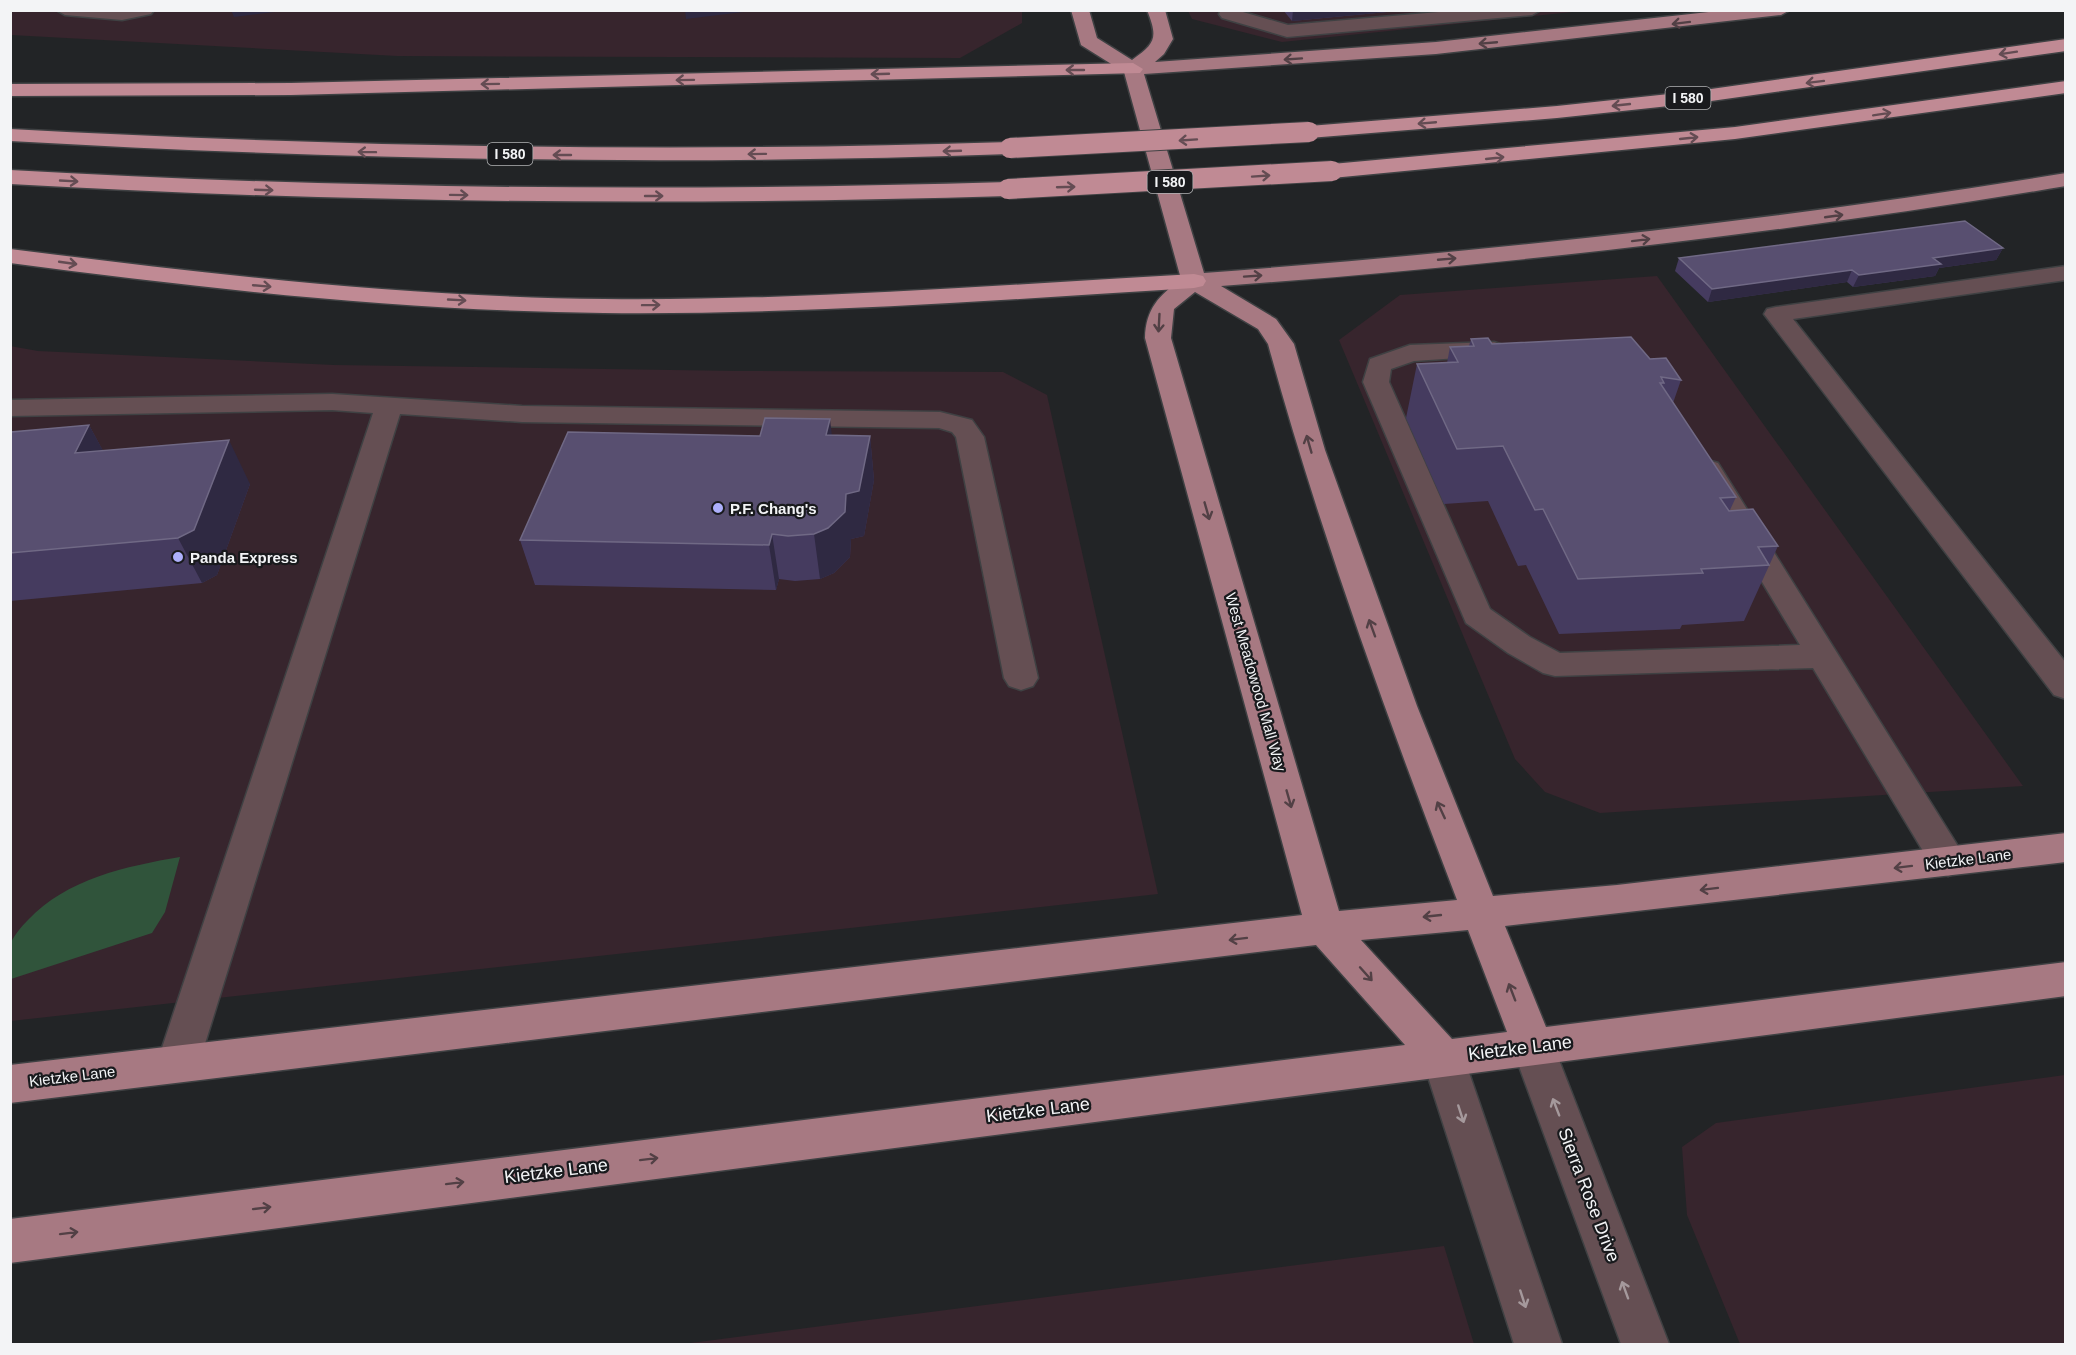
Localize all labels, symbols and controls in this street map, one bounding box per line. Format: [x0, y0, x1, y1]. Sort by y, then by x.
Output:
one-way arrow [1672, 17, 1692, 28]
one-way arrow [1478, 38, 1498, 49]
one-way arrow [1998, 48, 2018, 59]
one-way arrow [1284, 54, 1304, 65]
one-way arrow [1065, 64, 1085, 76]
one-way arrow [870, 69, 890, 80]
one-way arrow [676, 75, 696, 86]
one-way arrow [1805, 77, 1825, 88]
one-way arrow [481, 78, 501, 90]
road number: I 580 [1666, 87, 1710, 109]
one-way arrow [1612, 100, 1632, 111]
one-way arrow [1872, 108, 1891, 119]
one-way arrow [1418, 118, 1438, 129]
one-way arrow [1678, 132, 1698, 143]
one-way arrow [1179, 135, 1198, 146]
road number: I 580 [488, 143, 532, 165]
one-way arrow [942, 145, 962, 156]
one-way arrow [357, 146, 377, 158]
one-way arrow [747, 148, 767, 160]
one-way arrow [552, 149, 572, 161]
one-way arrow [1484, 152, 1504, 163]
one-way arrow [1250, 170, 1270, 181]
road number: I 580 [1148, 171, 1192, 193]
one-way arrow [58, 175, 78, 186]
one-way arrow [1056, 181, 1076, 192]
one-way arrow [253, 184, 273, 196]
one-way arrow [448, 189, 468, 201]
one-way arrow [643, 191, 663, 202]
one-way arrow [1824, 210, 1844, 221]
one-way arrow [1631, 234, 1650, 245]
one-way arrow [1437, 253, 1456, 264]
one-way arrow [58, 258, 78, 269]
one-way arrow [1242, 271, 1262, 282]
one-way arrow [252, 281, 272, 292]
one-way arrow [446, 294, 466, 305]
one-way arrow [641, 300, 661, 311]
one-way arrow [1153, 312, 1164, 332]
one-way arrow [1303, 434, 1314, 453]
place label: P.F. Chang's [730, 500, 817, 517]
marker: P.F. Chang's [711, 501, 725, 515]
one-way arrow [1202, 501, 1213, 520]
place label: Panda Express [190, 549, 298, 566]
marker: Panda Express [171, 550, 185, 564]
street label: West Meadowood Mall Way [1222, 591, 1290, 774]
one-way arrow [1366, 619, 1377, 638]
one-way arrow [1284, 789, 1295, 808]
one-way arrow [1434, 802, 1446, 820]
street label: Kietzke Lane [1924, 845, 2012, 873]
one-way arrow [1894, 861, 1914, 872]
one-way arrow [1700, 884, 1720, 895]
one-way arrow [1422, 911, 1442, 922]
one-way arrow [1229, 933, 1249, 944]
one-way arrow [1359, 966, 1373, 981]
one-way arrow [1506, 983, 1517, 1002]
street label: Kietzke Lane [1467, 1032, 1573, 1064]
street label: Kietzke Lane [28, 1062, 116, 1090]
street label: Kietzke Lane [985, 1094, 1091, 1126]
one-way arrow [1550, 1098, 1561, 1117]
one-way arrow [1457, 1104, 1468, 1123]
street label: Sierra Rose Drive [1554, 1125, 1624, 1265]
one-way arrow [638, 1153, 658, 1164]
street label: Kietzke Lane [503, 1155, 609, 1187]
one-way arrow [445, 1178, 465, 1189]
one-way arrow [251, 1202, 271, 1213]
one-way arrow [58, 1227, 78, 1238]
one-way arrow [1618, 1281, 1629, 1300]
one-way arrow [1518, 1289, 1529, 1308]

